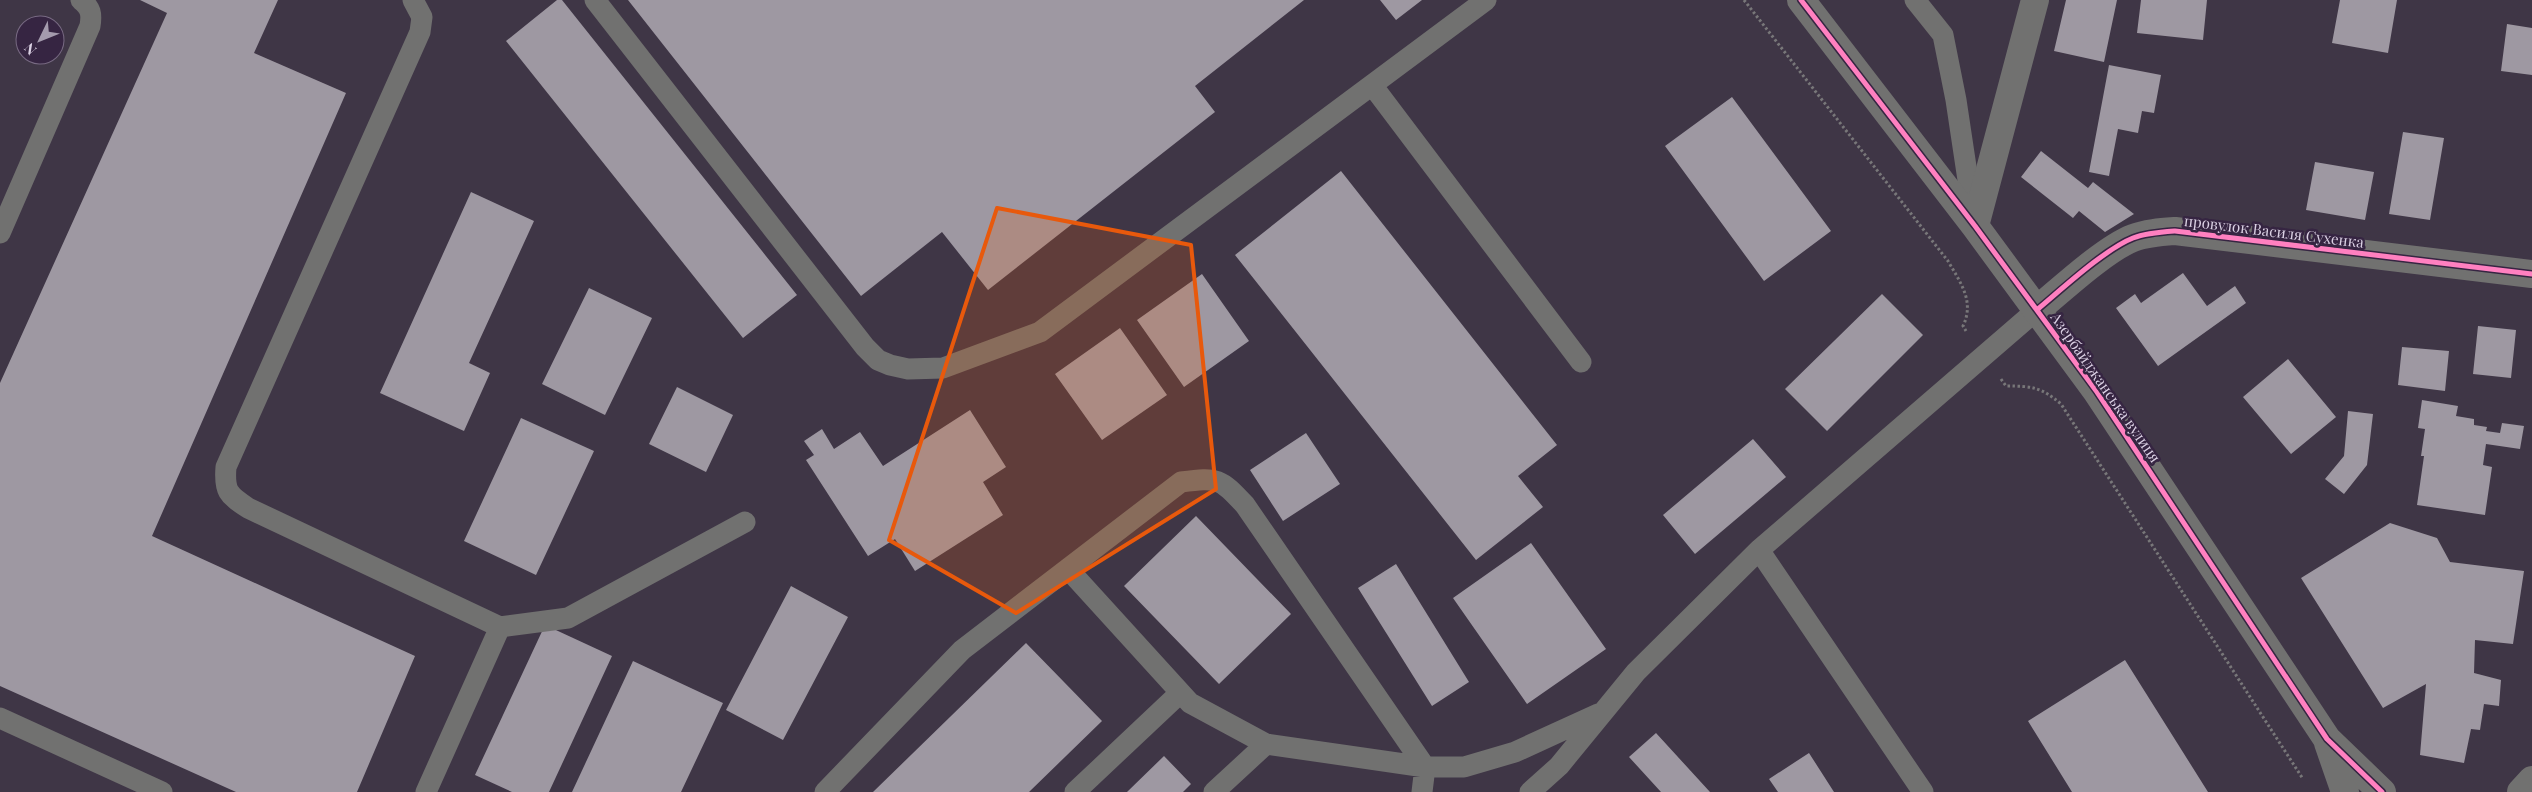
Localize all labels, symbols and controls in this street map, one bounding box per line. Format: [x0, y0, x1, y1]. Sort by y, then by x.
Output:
north arrow [15, 15, 65, 65]
text: N [20, 39, 41, 59]
street label: провулок Василя Сухенка [2183, 210, 2366, 252]
street label: Азербайджанська вулиця [2046, 307, 2166, 466]

